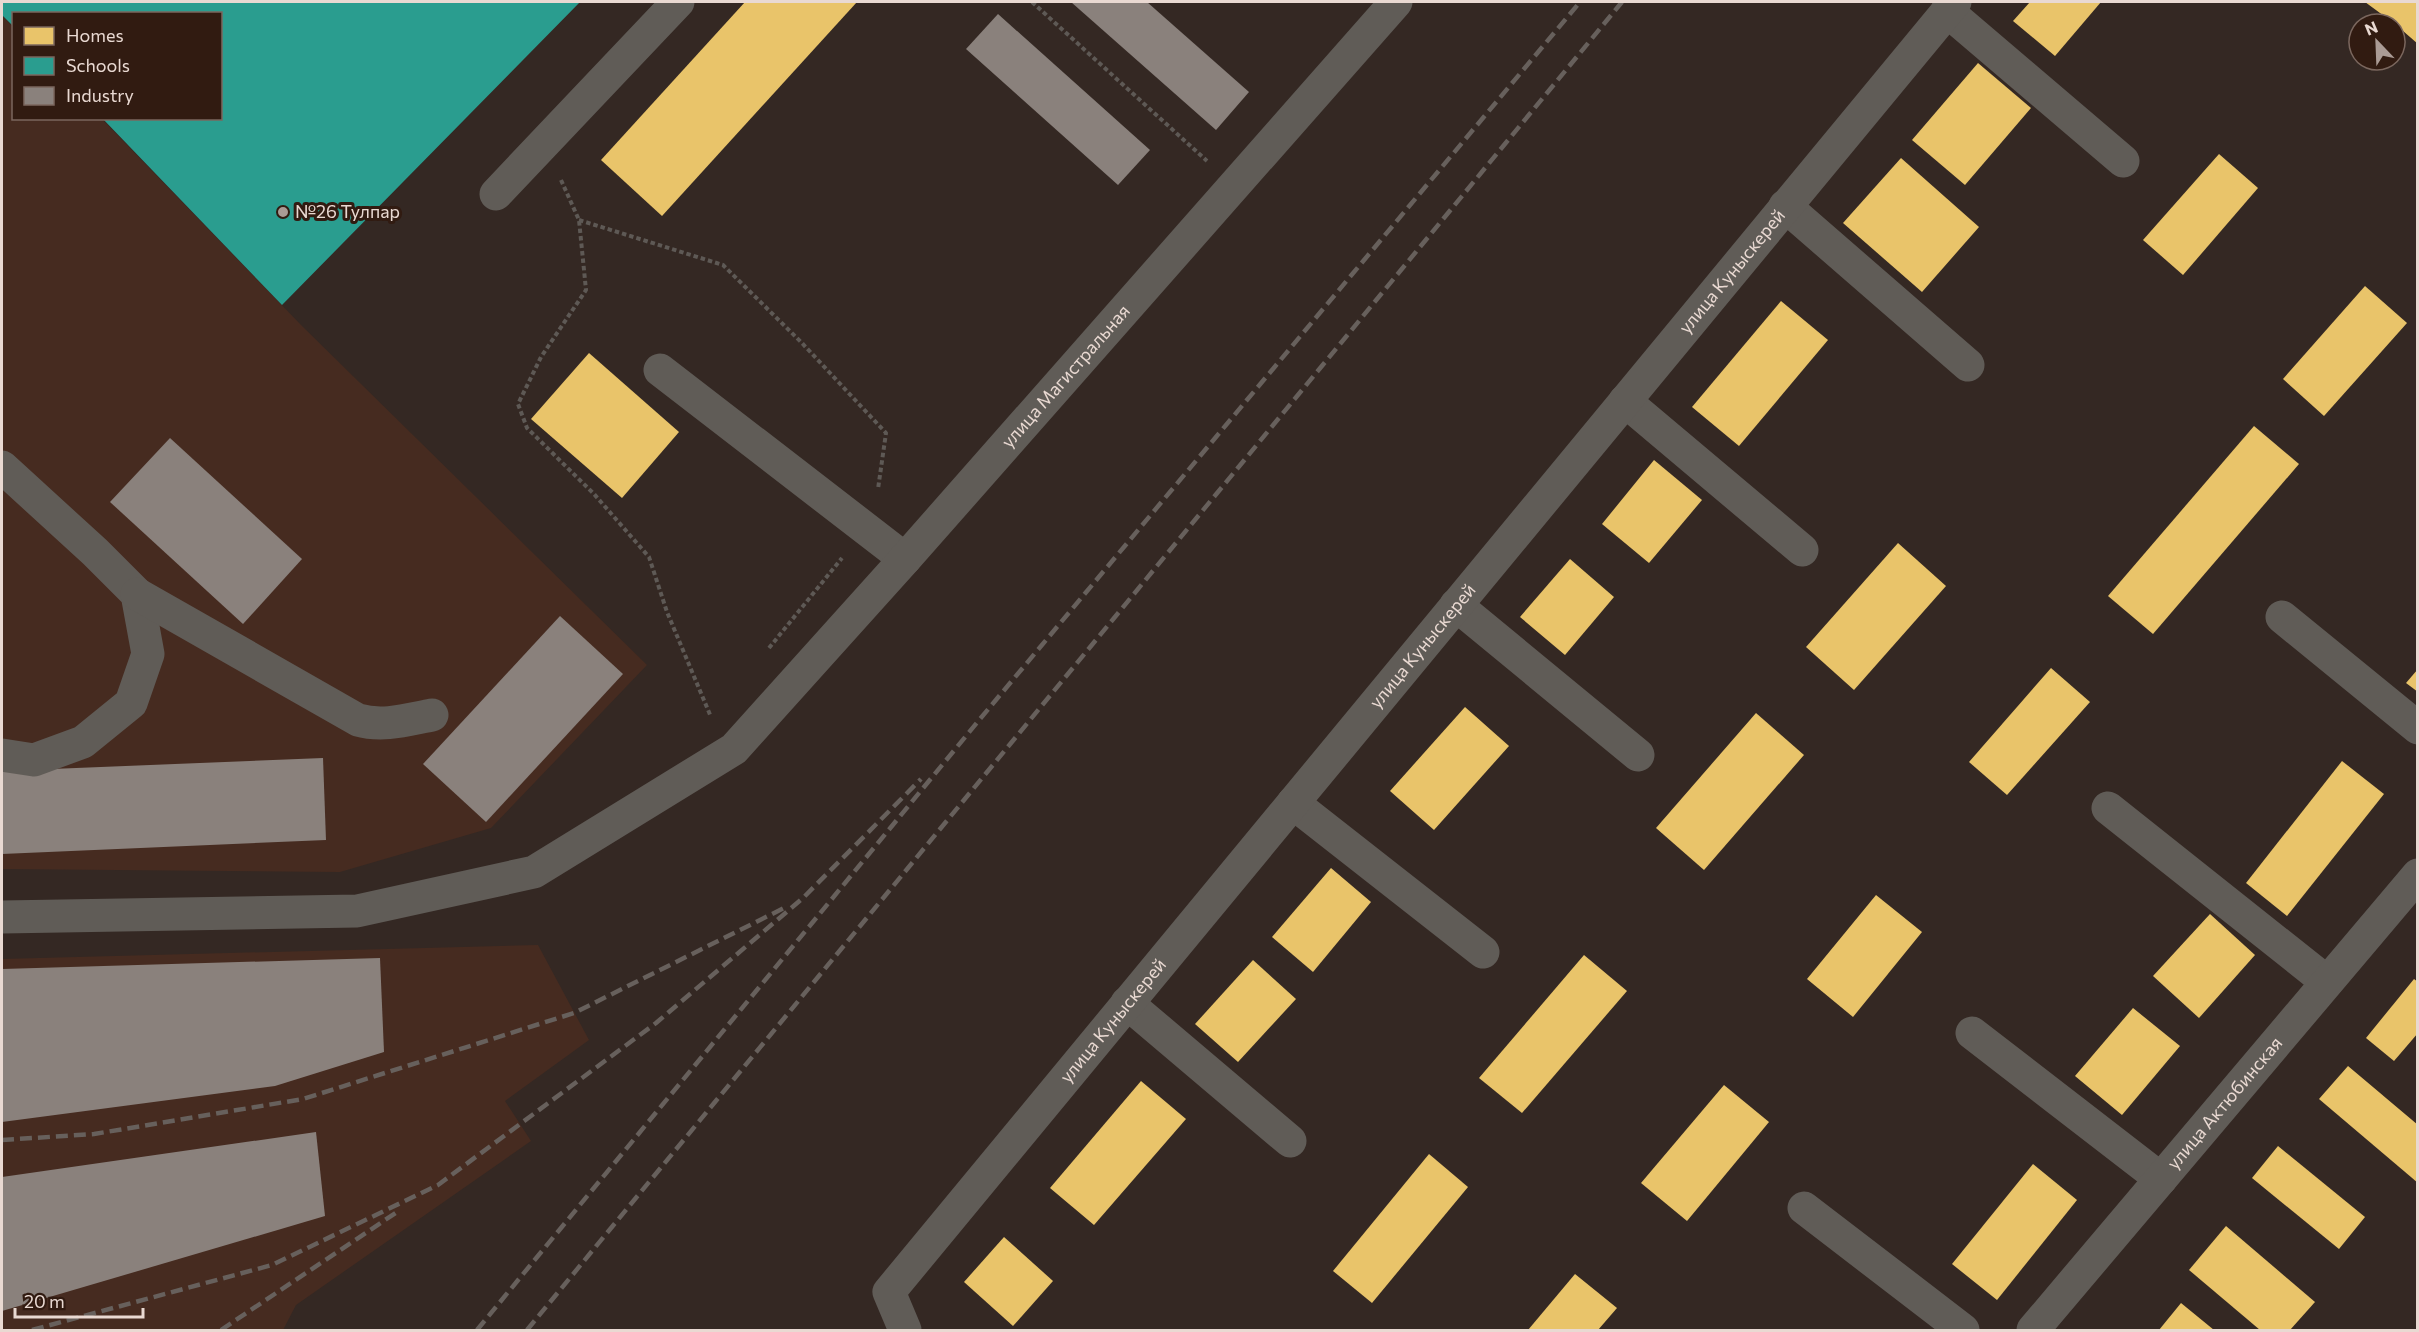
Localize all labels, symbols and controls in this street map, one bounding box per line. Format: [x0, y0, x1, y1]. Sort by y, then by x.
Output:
legend [12, 12, 222, 120]
north arrow [2347, 12, 2407, 72]
text: N [2362, 17, 2380, 39]
text: Homes [66, 24, 124, 46]
text: Schools [66, 54, 130, 76]
text: Industry [66, 84, 134, 106]
place label: №26 Тулпар [295, 200, 400, 222]
street label: улица Куныскерей [1674, 204, 1789, 338]
marker: №26 Тулпар [276, 205, 290, 219]
street label: улица Магистральная [996, 300, 1134, 452]
street label: улица Куныскерей [1364, 579, 1480, 712]
street label: улица Куныскерей [1055, 954, 1170, 1087]
street label: улица Актюбинская [2162, 1032, 2286, 1173]
scale bar [15, 1281, 142, 1319]
text: 20 m [24, 1290, 65, 1312]

